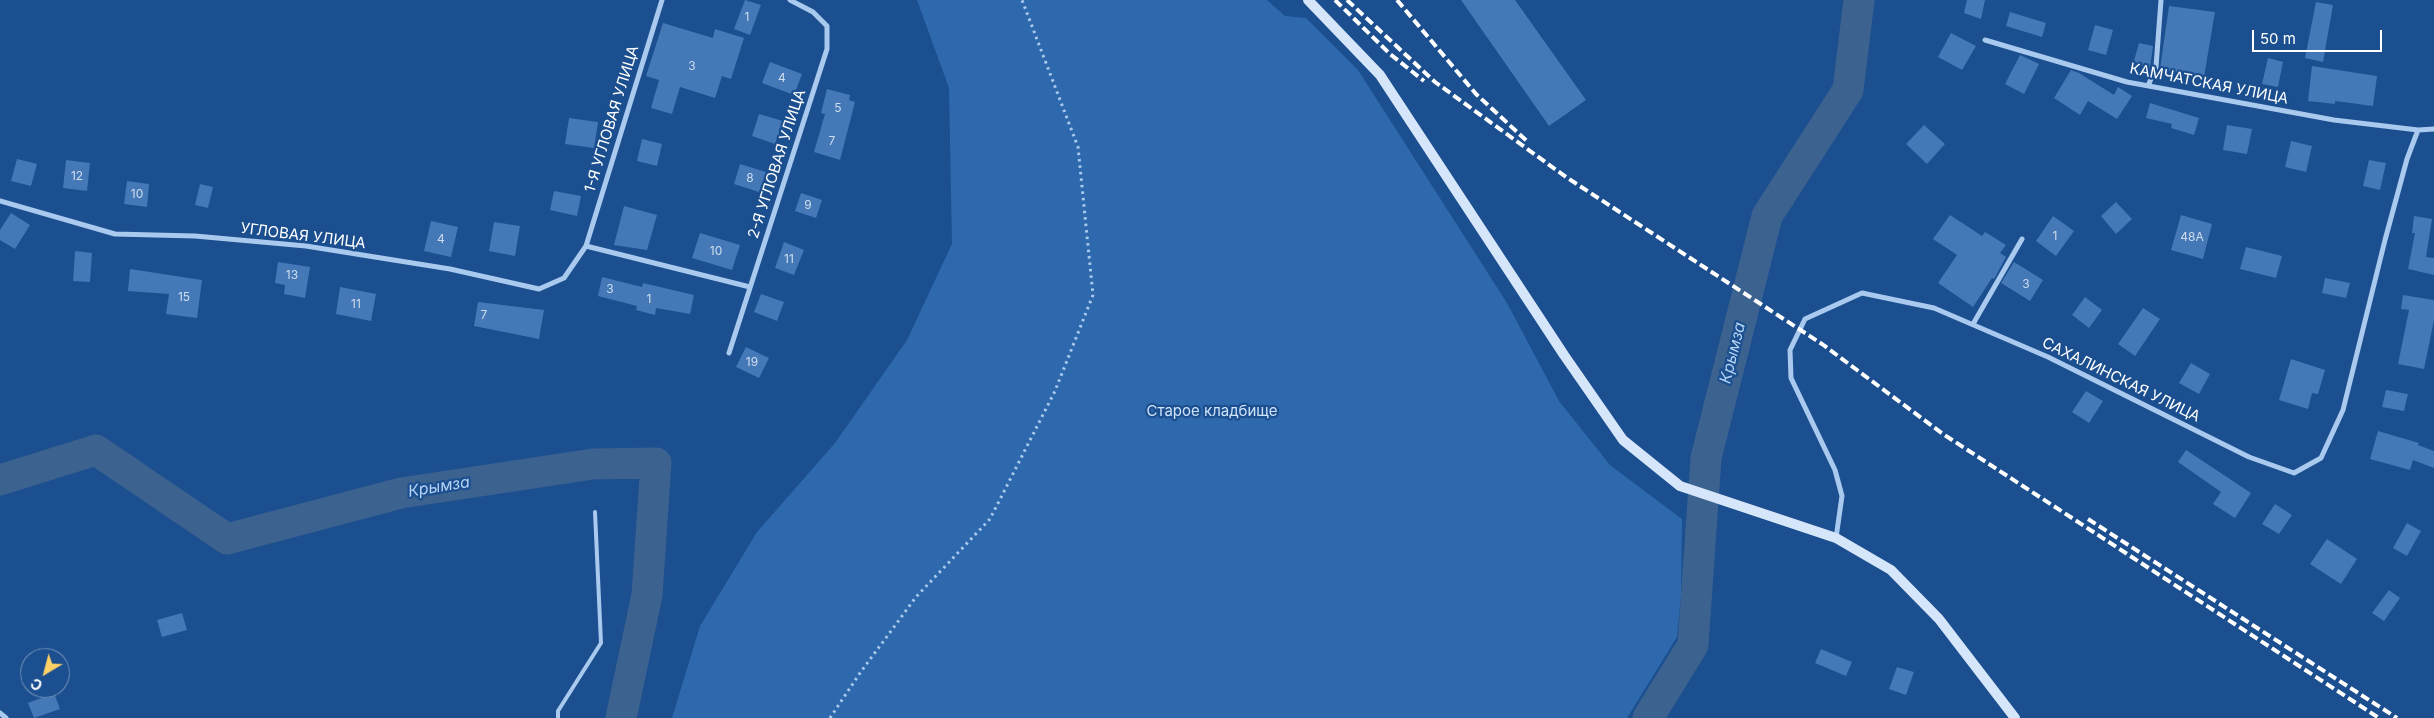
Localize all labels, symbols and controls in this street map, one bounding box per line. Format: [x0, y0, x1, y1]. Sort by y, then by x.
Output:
house number: 1 [745, 10, 749, 24]
scale bar [2254, 20, 2384, 52]
text: 50 m [2260, 29, 2296, 48]
street label: 1-Я УГЛОВАЯ УЛИЦА [581, 43, 643, 195]
house number: 3 [688, 59, 696, 73]
street label: КАМЧАТСКАЯ УЛИЦА [2128, 60, 2290, 108]
house number: 4 [778, 71, 786, 85]
street label: 2-Я УГЛОВАЯ УЛИЦА [744, 87, 810, 241]
house number: 5 [834, 101, 842, 115]
house number: 7 [829, 134, 835, 148]
house number: 12 [71, 169, 83, 183]
house number: 8 [746, 171, 754, 185]
house number: 10 [131, 187, 143, 201]
house number: 9 [804, 198, 812, 212]
street label: УГЛОВАЯ УЛИЦА [239, 219, 367, 253]
house number: 1 [2053, 229, 2057, 243]
house number: 48А [2180, 230, 2204, 244]
house number: 4 [437, 232, 445, 246]
house number: 10 [710, 244, 722, 258]
house number: 11 [784, 252, 794, 266]
house number: 13 [286, 268, 298, 282]
house number: 3 [2022, 277, 2030, 291]
house number: 3 [606, 282, 614, 296]
house number: 15 [178, 290, 190, 304]
house number: 1 [647, 292, 651, 306]
house number: 11 [351, 297, 361, 311]
house number: 7 [481, 308, 487, 322]
water label: Крымза [1716, 320, 1750, 386]
street label: САХАЛИНСКАЯ УЛИЦА [2039, 334, 2203, 426]
house number: 19 [746, 355, 758, 369]
park label: Старое кладбище [1146, 402, 1278, 420]
water label: Крымза [407, 473, 471, 501]
north arrow [20, 648, 70, 698]
text: С [27, 675, 46, 694]

